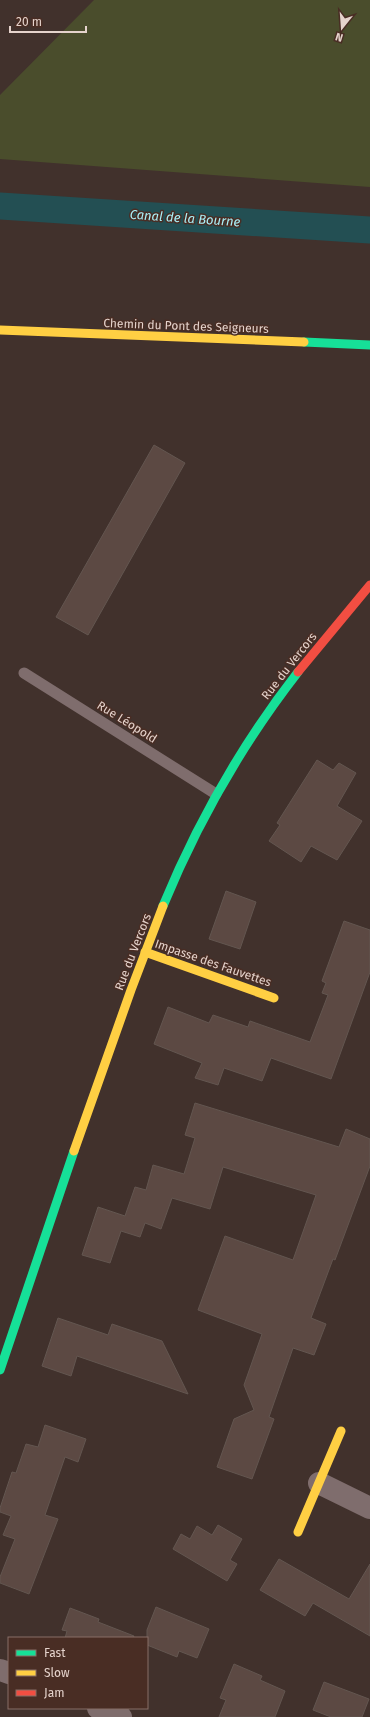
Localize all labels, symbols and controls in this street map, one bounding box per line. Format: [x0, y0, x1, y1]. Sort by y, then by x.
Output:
scale bar [10, 8, 86, 34]
north arrow [322, 8, 362, 48]
text: 20 m [16, 15, 42, 29]
text: N [334, 30, 345, 44]
water label: Canal de la Bourne [129, 207, 241, 229]
street label: Chemin du Pont des Seigneurs [103, 316, 269, 336]
street label: Rue du Vercors [259, 629, 320, 702]
street label: Rue Léopold [94, 698, 160, 746]
street label: Rue du Vercors [112, 911, 154, 992]
street label: Impasse des Fauvettes [153, 936, 273, 990]
legend [8, 1637, 148, 1709]
text: Fast [44, 1646, 66, 1660]
text: Slow [44, 1666, 70, 1680]
text: Jam [44, 1686, 64, 1700]

